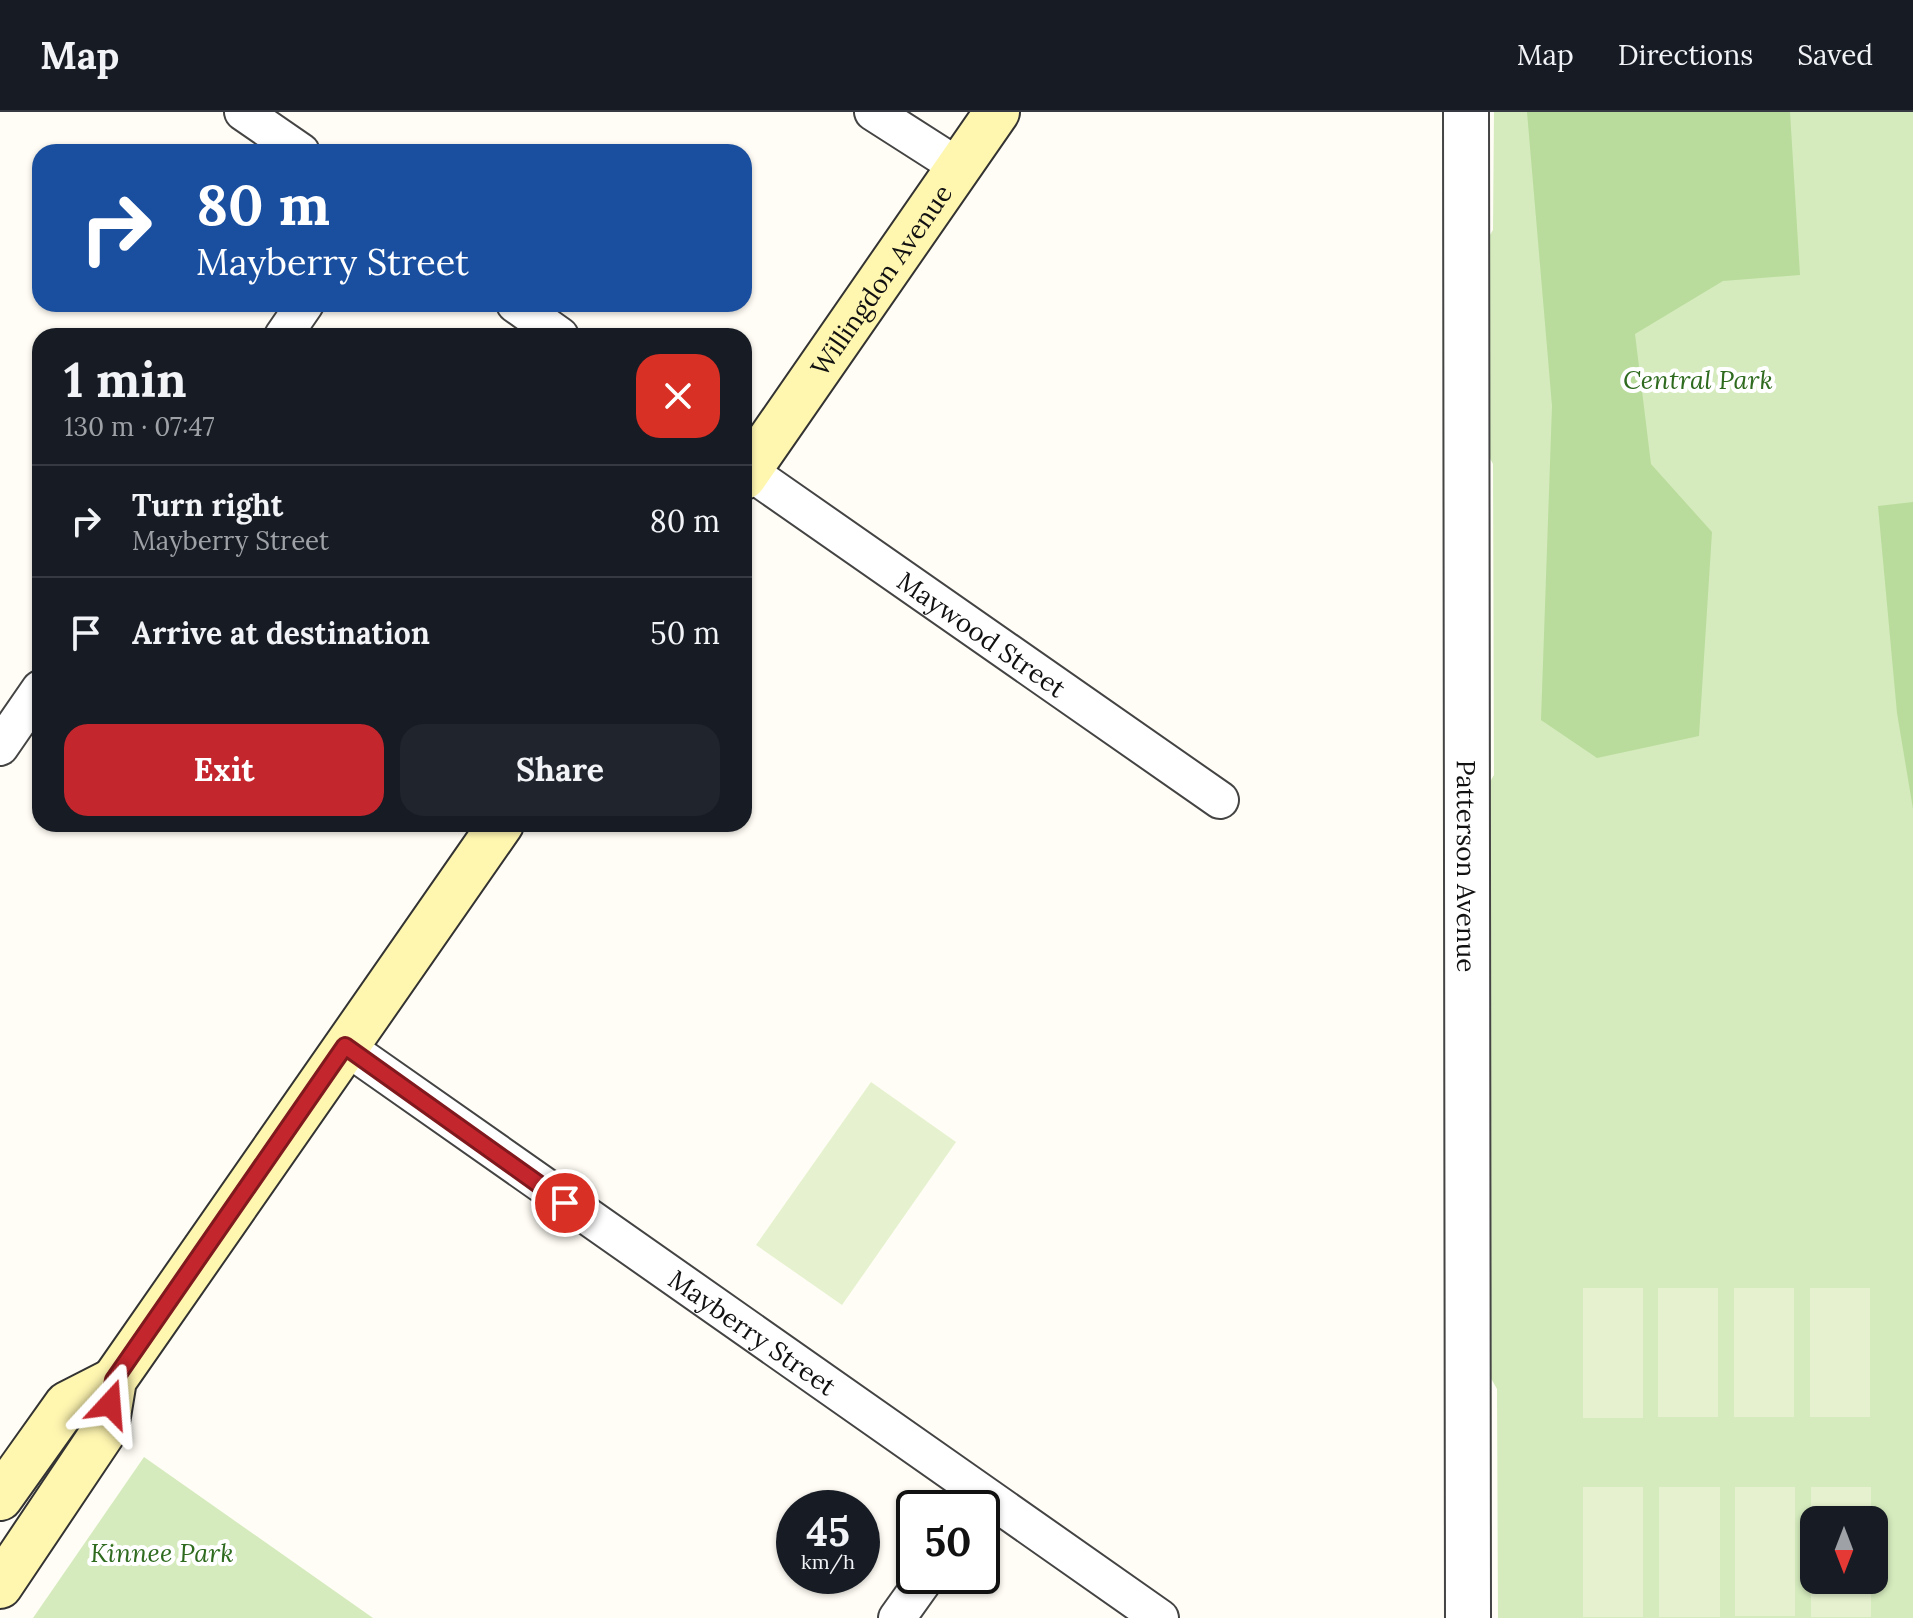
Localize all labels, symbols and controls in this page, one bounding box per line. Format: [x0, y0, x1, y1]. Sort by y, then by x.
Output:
text: Map [40, 31, 119, 79]
text: Map [1517, 37, 1574, 73]
text: Directions [1618, 37, 1753, 73]
text: Saved [1797, 37, 1873, 73]
text: 80 m [196, 169, 330, 240]
icon: right [64, 176, 168, 280]
street label: Willingdon Avenue [803, 177, 959, 382]
text: Mayberry Street [196, 239, 469, 285]
text: 1 min [64, 349, 187, 410]
button: close [636, 354, 720, 438]
park label: Central Park [1623, 363, 1773, 396]
text: 130 m · 07:47 [64, 410, 215, 443]
text: Turn right [132, 486, 283, 524]
icon: right [64, 499, 108, 543]
text: 80 m [650, 502, 720, 540]
text: Mayberry Street [132, 524, 329, 557]
street label: Maywood Street [891, 564, 1072, 704]
icon: arrive [64, 611, 108, 655]
text: Arrive at destination [132, 614, 430, 652]
text: 50 m [650, 614, 720, 652]
button: Exit [64, 724, 384, 816]
button: Share [400, 724, 720, 816]
street label: Patterson Avenue [1450, 760, 1484, 972]
pin [531, 1169, 599, 1237]
icon: arrive [543, 1181, 587, 1225]
street label: Mayberry Street [662, 1262, 843, 1402]
position arrow [68, 1362, 152, 1446]
speed limit sign: 50 [896, 1490, 1000, 1594]
text: 45 [806, 1506, 850, 1557]
north arrow [1800, 1506, 1888, 1594]
map controls [1800, 1506, 1888, 1594]
park label: Kinnee Park [90, 1536, 234, 1569]
text: km/h [801, 1549, 855, 1574]

